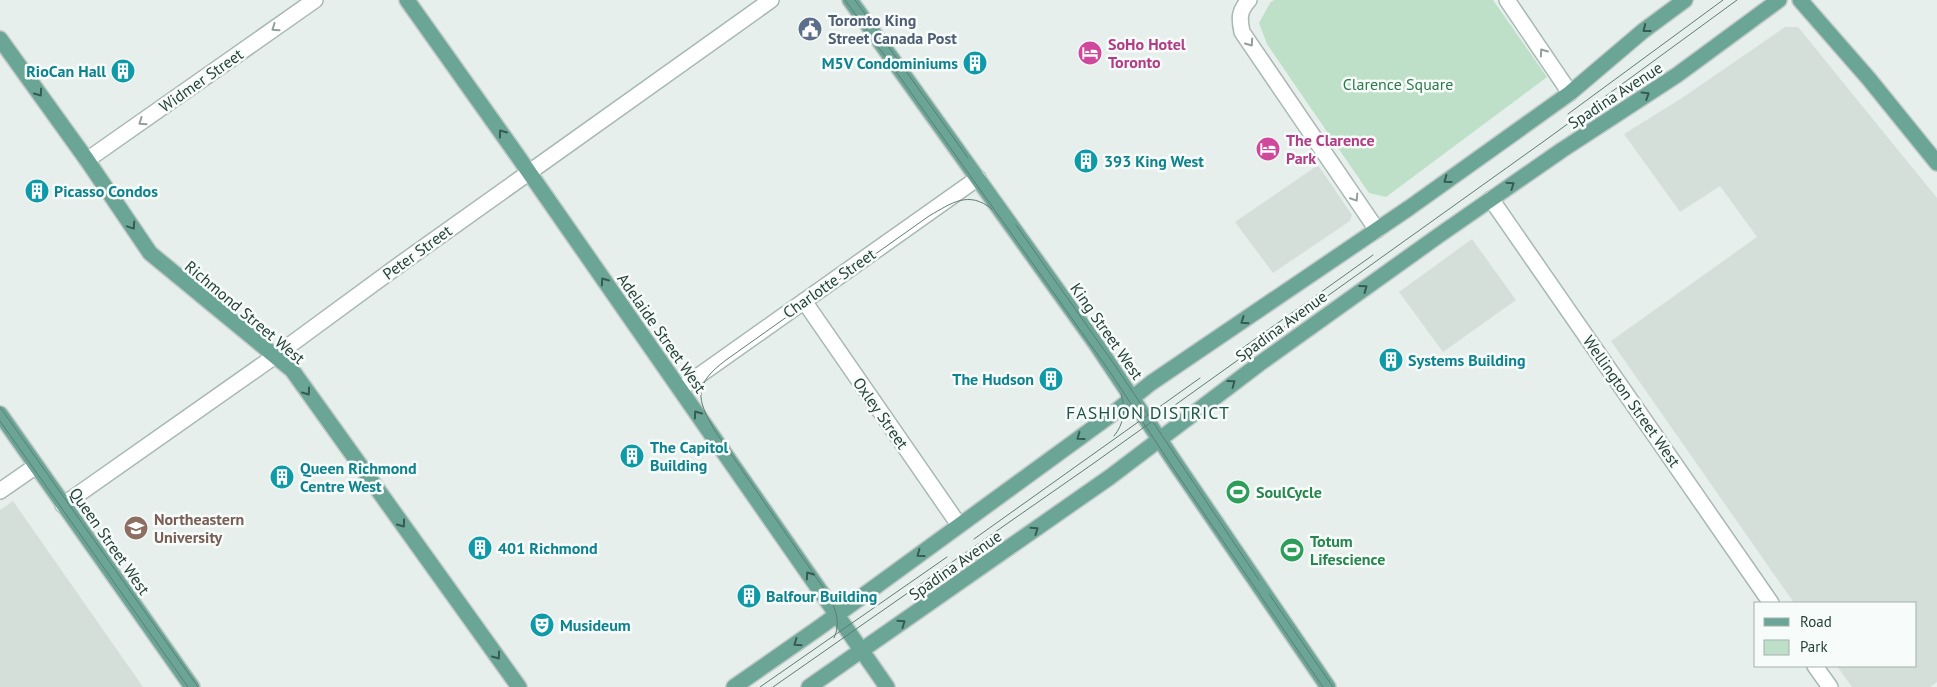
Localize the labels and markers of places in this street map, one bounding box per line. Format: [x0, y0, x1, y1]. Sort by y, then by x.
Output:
place label: Toronto King Street Canada Post [828, 10, 957, 48]
public building icon: Toronto King Street Canada Post [797, 16, 823, 42]
place label: SoHo Hotel Toronto [1108, 34, 1186, 72]
hotel icon: SoHo Hotel Toronto [1077, 40, 1103, 66]
building icon: M5V Condominiums [962, 50, 988, 76]
place label: M5V Condominiums [822, 53, 958, 73]
building icon: RioCan Hall [110, 58, 136, 84]
place label: RioCan Hall [26, 61, 106, 81]
place label: The Clarence Park [1286, 130, 1375, 168]
hotel icon: The Clarence Park [1255, 136, 1281, 162]
building icon: 393 King West [1073, 148, 1099, 174]
place label: 393 King West [1104, 151, 1204, 171]
building icon: Picasso Condos [24, 178, 50, 204]
place label: Picasso Condos [54, 181, 158, 201]
building icon: Systems Building [1378, 347, 1404, 373]
place label: Systems Building [1408, 350, 1526, 370]
building icon: The Hudson [1038, 366, 1064, 392]
place label: The Hudson [952, 369, 1034, 389]
place label: The Capitol Building [650, 437, 729, 475]
building icon: The Capitol Building [619, 443, 645, 469]
place label: Queen Richmond Centre West [300, 458, 417, 496]
building icon: Queen Richmond Centre West [269, 464, 295, 490]
sports icon: SoulCycle [1225, 479, 1251, 505]
place label: SoulCycle [1256, 482, 1322, 502]
place label: Northeastern University [154, 509, 244, 547]
school or university icon: Northeastern University [123, 515, 149, 541]
place label: Totum Lifescience [1310, 531, 1385, 569]
building icon: 401 Richmond [467, 535, 493, 561]
sports icon: Totum Lifescience [1279, 537, 1305, 563]
place label: 401 Richmond [498, 538, 598, 558]
building icon: Balfour Building [736, 583, 762, 609]
place label: Balfour Building [766, 586, 877, 606]
theatre icon: Musideum [529, 612, 555, 638]
place label: Musideum [560, 615, 631, 635]

